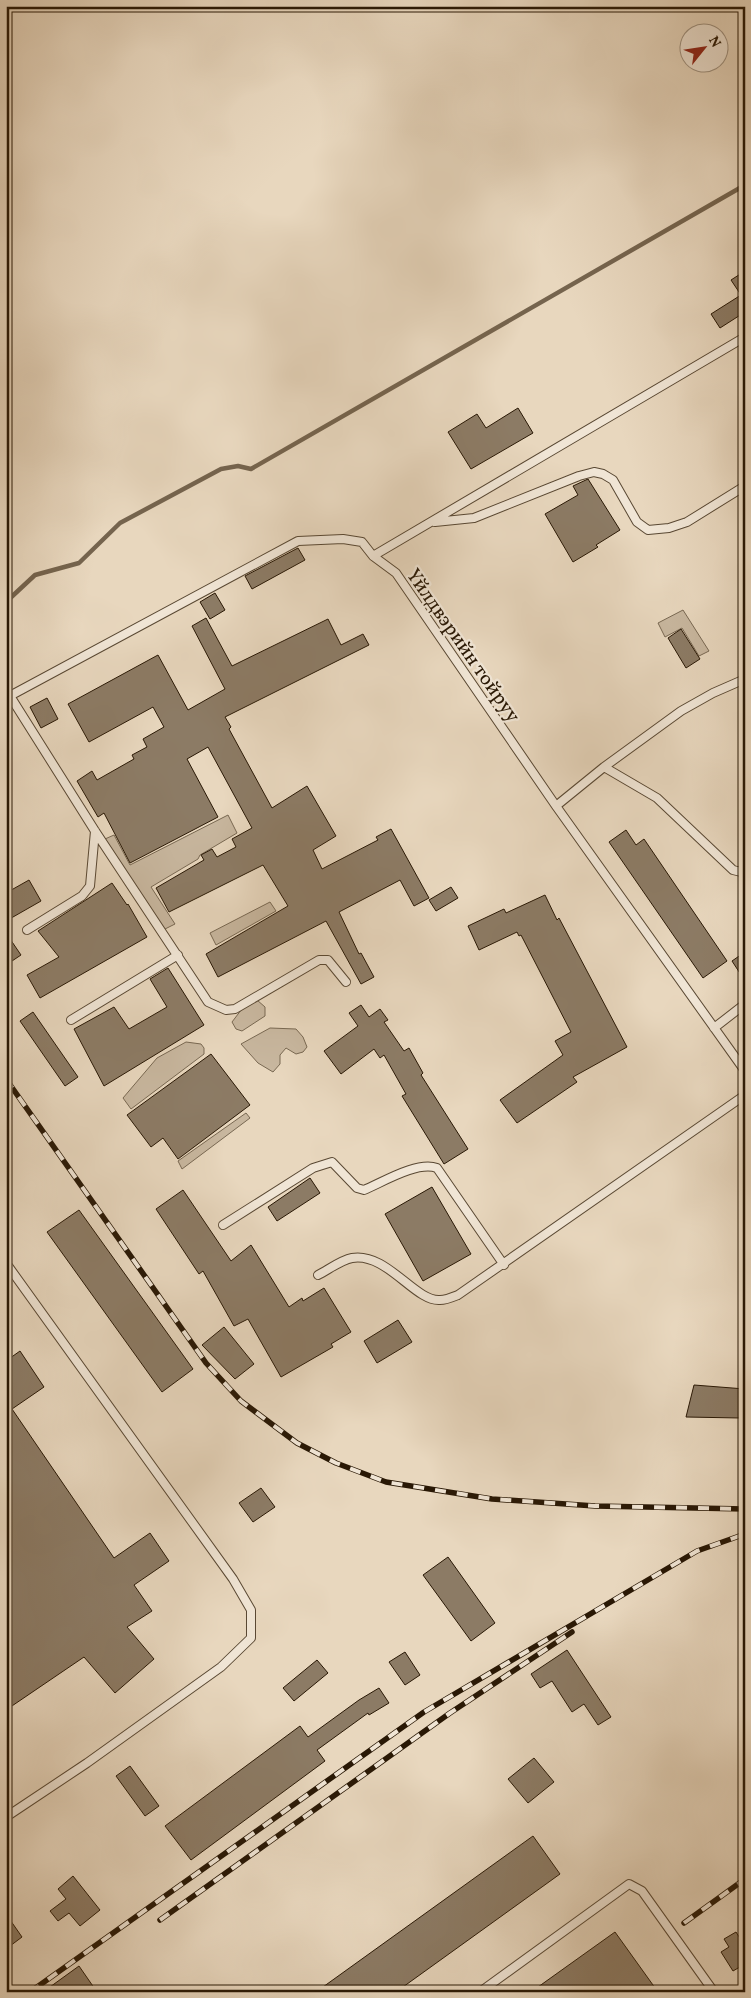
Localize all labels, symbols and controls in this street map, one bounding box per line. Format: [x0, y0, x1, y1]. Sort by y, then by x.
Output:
north arrow [678, 22, 728, 72]
text: N [703, 33, 725, 51]
street label: Үйлдвэрийн тойруу [399, 563, 526, 729]

